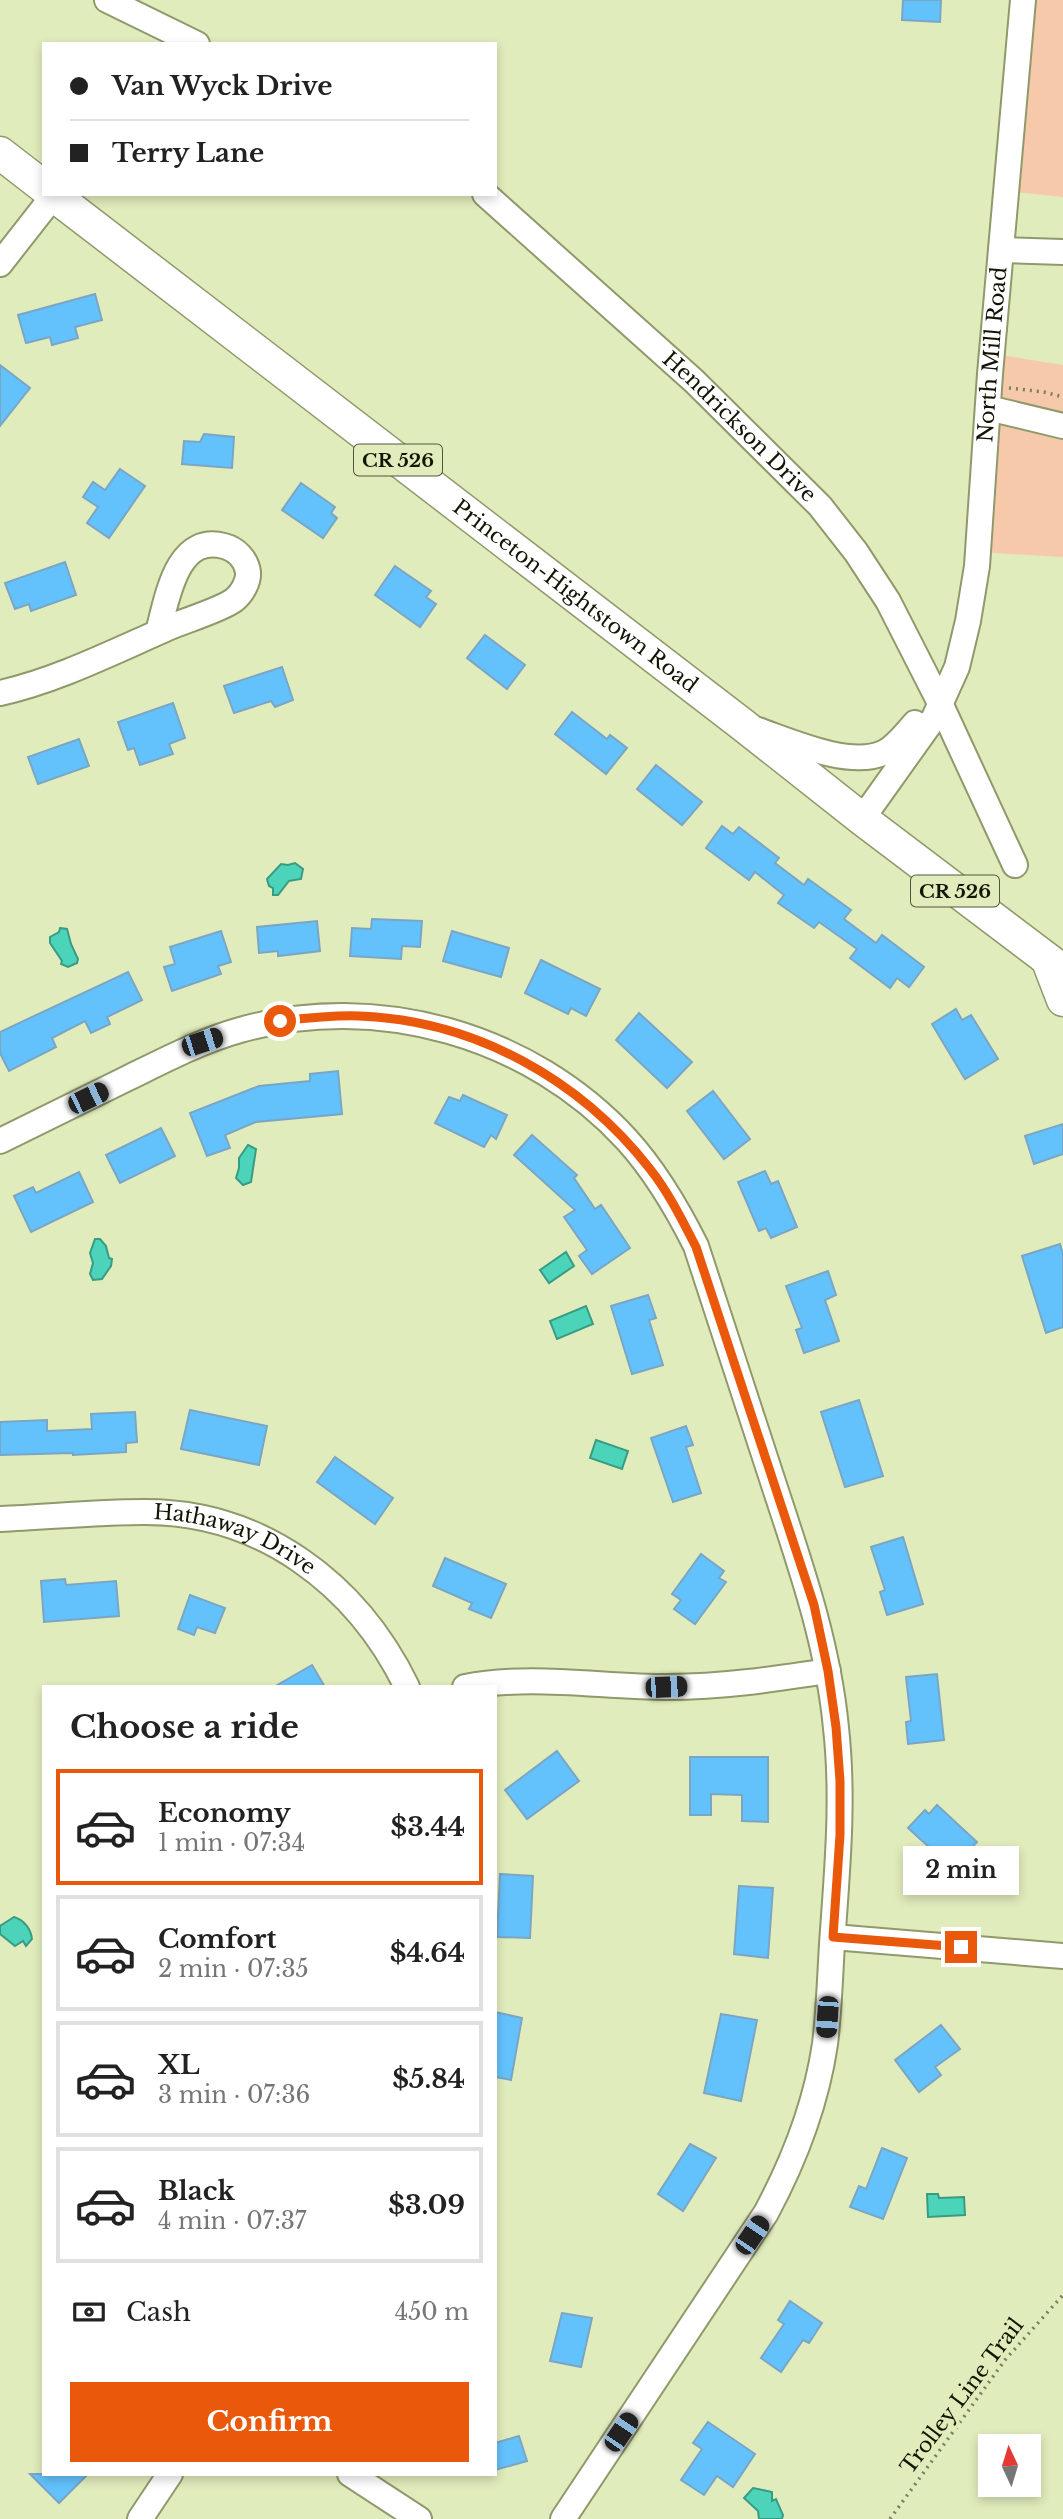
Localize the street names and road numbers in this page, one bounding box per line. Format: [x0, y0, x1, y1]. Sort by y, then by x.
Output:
street label: North Mill Road [972, 266, 1012, 443]
street label: Hendrickson Drive [657, 346, 822, 508]
road number: CR 526 [354, 444, 442, 475]
street label: Princeton-Hightstown Road [448, 494, 703, 698]
road number: CR 526 [911, 876, 999, 906]
street label: Hathaway Drive [153, 1499, 321, 1580]
street label: Trolley Line Trail [895, 2313, 1029, 2479]

